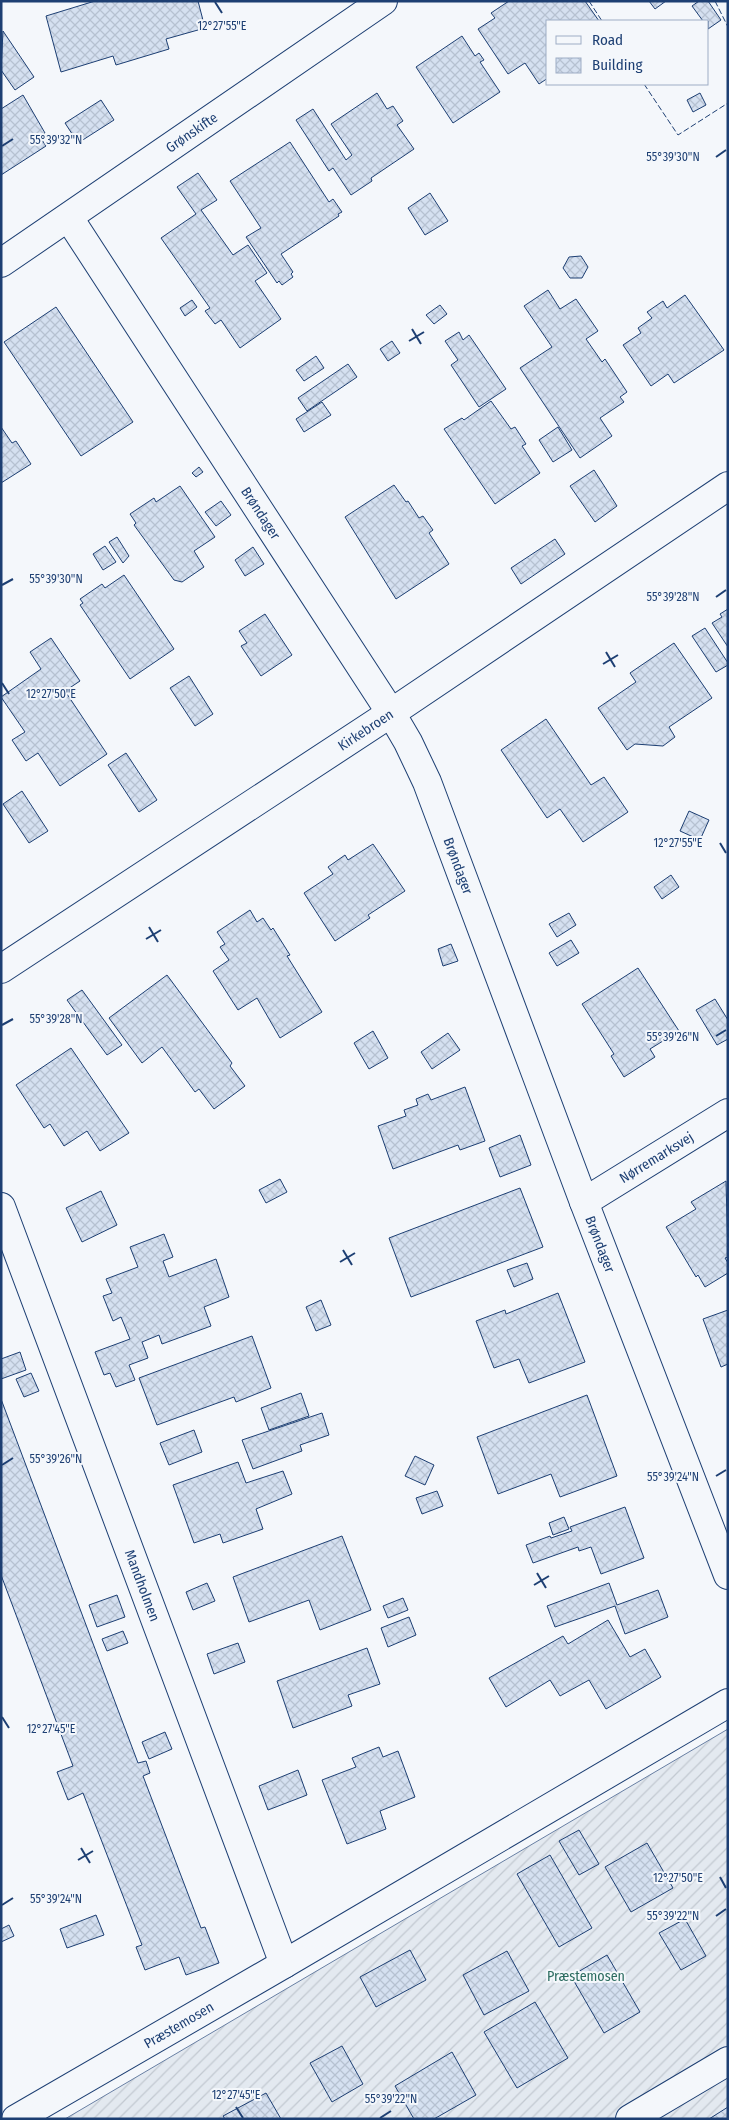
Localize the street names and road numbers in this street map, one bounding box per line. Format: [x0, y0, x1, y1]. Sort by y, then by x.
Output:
street label: Grønskifte [163, 109, 221, 156]
street label: Brøndager [237, 484, 284, 543]
street label: Kirkebroen [335, 706, 397, 754]
street label: Brøndager [440, 835, 476, 897]
street label: Nørremarksvej [617, 1129, 697, 1187]
street label: Brøndager [581, 1214, 618, 1275]
street label: Mandholmen [121, 1547, 163, 1624]
street label: Præstemosen [141, 1998, 217, 2052]

